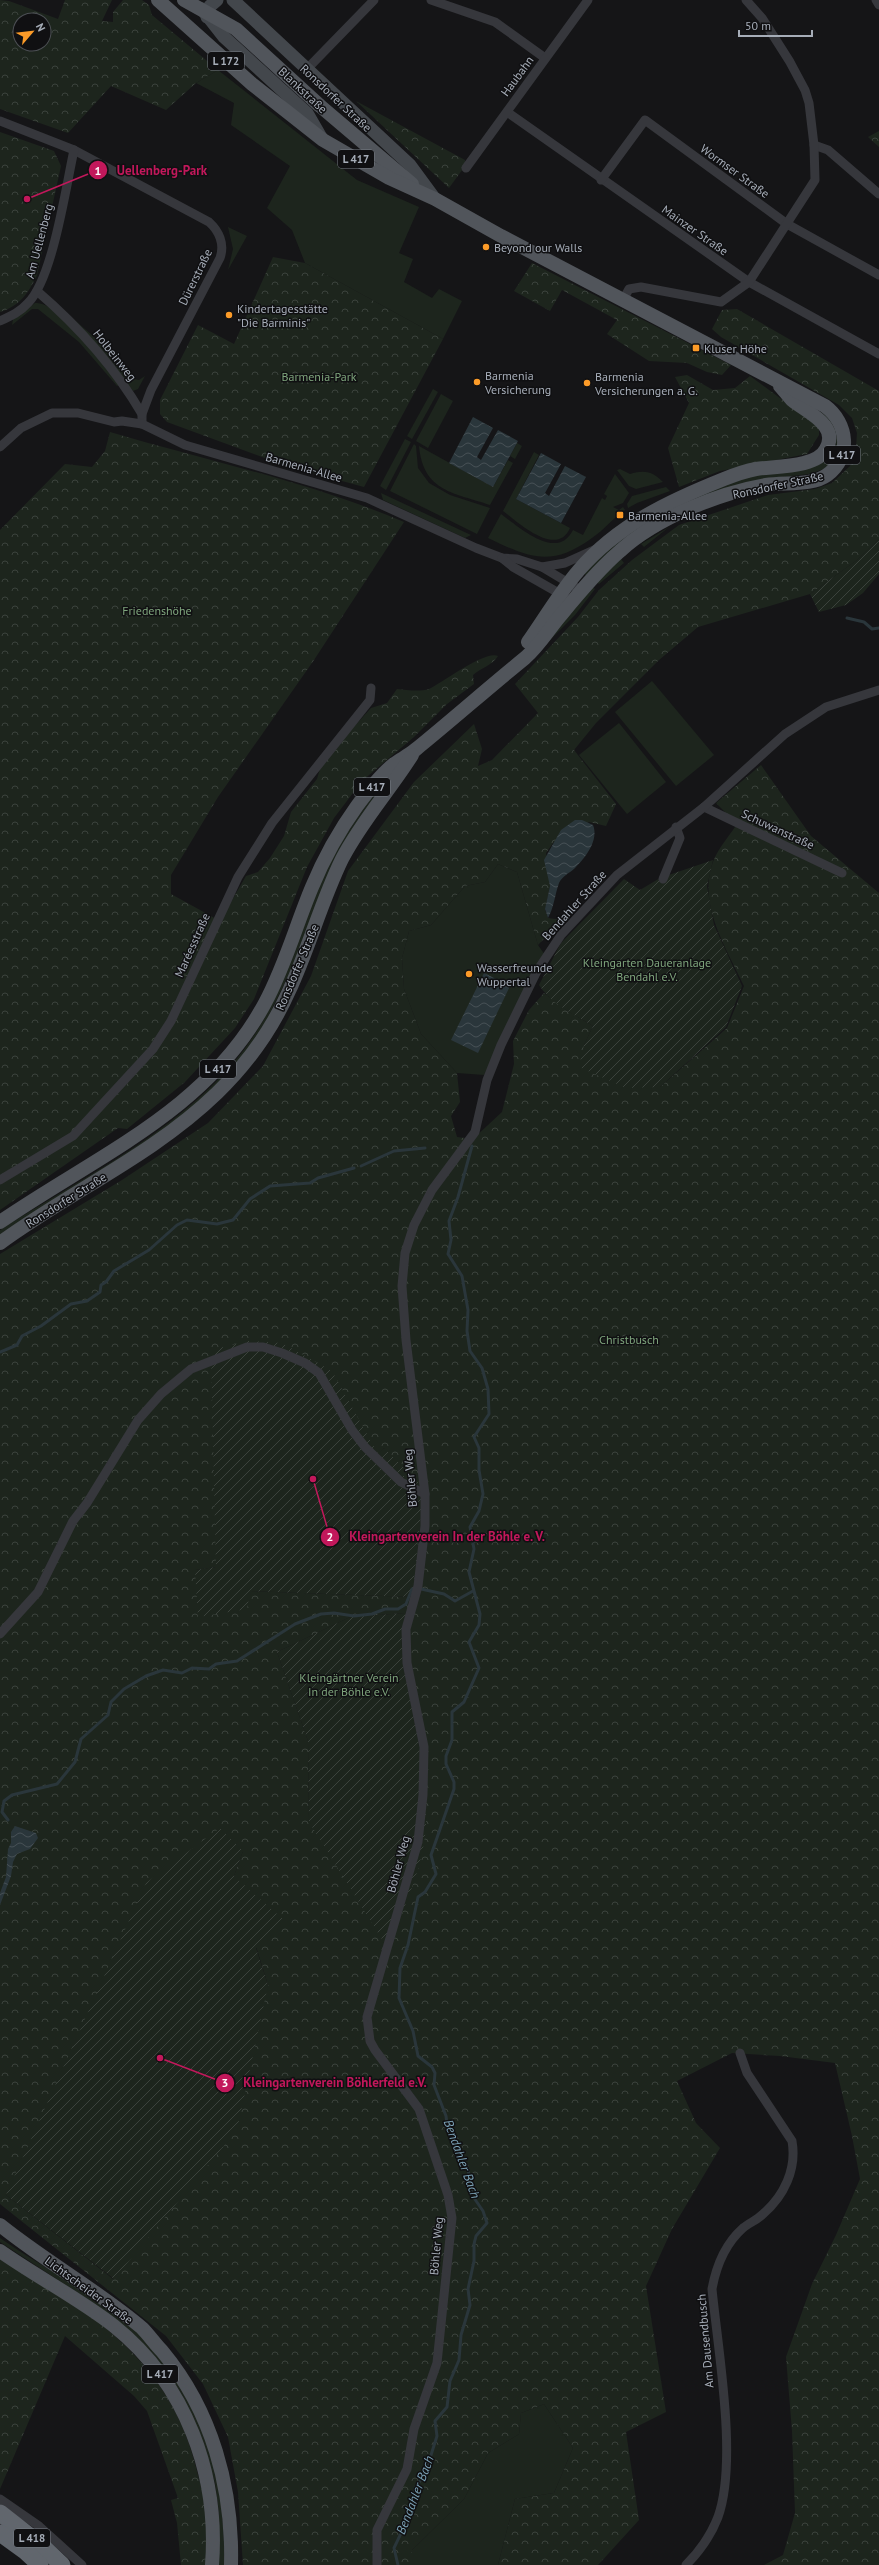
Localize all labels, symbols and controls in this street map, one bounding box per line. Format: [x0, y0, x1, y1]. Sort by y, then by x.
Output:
north arrow [12, 12, 52, 52]
scale bar [739, 12, 812, 38]
text: 50 m [745, 18, 771, 33]
text: N [33, 21, 49, 34]
road number: L 172 [208, 52, 244, 70]
street label: Haubahn [497, 53, 537, 99]
street label: Ronsdorfer Straße [297, 61, 375, 135]
street label: Blankstraße [276, 64, 330, 116]
street label: Wormser Straße [698, 141, 772, 201]
road number: L 417 [338, 150, 374, 168]
callout: Uellenberg-Park [88, 158, 215, 183]
text: Uellenberg-Park [117, 162, 208, 179]
text: 1 [95, 163, 101, 178]
street label: Am Uellenberg [22, 202, 56, 280]
street label: Mainzer Straße [659, 202, 731, 258]
place label: Beyond our Walls [494, 240, 582, 255]
marker: Beyond our Walls [481, 242, 491, 252]
street label: Dürerstraße [175, 246, 215, 308]
place label: Kindertagesstätte "Die Barminis" [237, 301, 328, 330]
marker: Kindertagesstätte "Die Barminis" [224, 310, 234, 320]
street label: Holbeinweg [90, 326, 140, 384]
place label: Kluser Höhe [704, 341, 767, 356]
marker: Kluser Höhe [691, 343, 701, 353]
place label: Barmenia Versicherung [484, 368, 551, 397]
park label: Barmenia-Park [281, 369, 357, 384]
place label: Barmenia Versicherungen a. G. [594, 369, 698, 398]
marker: Barmenia Versicherung [472, 377, 482, 387]
marker: Barmenia Versicherungen a. G. [582, 378, 592, 388]
road number: L 417 [824, 446, 860, 464]
street label: Barmenia-Allee [264, 449, 344, 485]
street label: Ronsdorfer Straße [731, 468, 825, 502]
place label: Barmenia-Allee [628, 508, 707, 523]
marker: Barmenia-Allee [615, 510, 625, 520]
park label: Friedenshöhe [122, 603, 192, 618]
road number: L 417 [354, 778, 390, 796]
street label: Schuwanstraße [739, 806, 817, 852]
street label: Bendahler Straße [539, 867, 609, 943]
street label: Maréesstraße [171, 910, 213, 980]
street label: Ronsdorfer Straße [272, 922, 322, 1012]
park label: Kleingarten Daueranlage Bendahl e.V. [583, 955, 711, 984]
place label: Wasserfreunde Wuppertal [477, 960, 552, 989]
marker: Wasserfreunde Wuppertal [464, 969, 474, 979]
road number: L 417 [200, 1060, 236, 1078]
street label: Ronsdorfer Straße [23, 1169, 109, 1231]
park label: Christbusch [599, 1332, 659, 1347]
street label: Böhler Weg [400, 1448, 420, 1508]
callout: Kleingartenverein In der Böhle e. V. [320, 1524, 553, 1549]
text: Kleingartenverein In der Böhle e. V. [349, 1528, 545, 1545]
text: 2 [327, 1529, 333, 1544]
park label: Kleingärtner Verein In der Böhle e.V. [299, 1670, 399, 1699]
street label: Böhler Weg [383, 1834, 413, 1894]
callout: Kleingartenverein Böhlerfeld e.V. [215, 2070, 435, 2095]
text: Kleingartenverein Böhlerfeld e.V. [243, 2074, 427, 2091]
text: 3 [222, 2075, 228, 2090]
water label: Bendahler Bach [440, 2117, 484, 2201]
street label: Böhler Weg [426, 2216, 446, 2276]
street label: Lichtscheider Straße [42, 2253, 136, 2327]
street label: Am Dausendbusch [693, 2293, 717, 2389]
road number: L 417 [142, 2365, 178, 2383]
water label: Bendahler Bach [392, 2453, 438, 2537]
road number: L 418 [14, 2529, 50, 2547]

